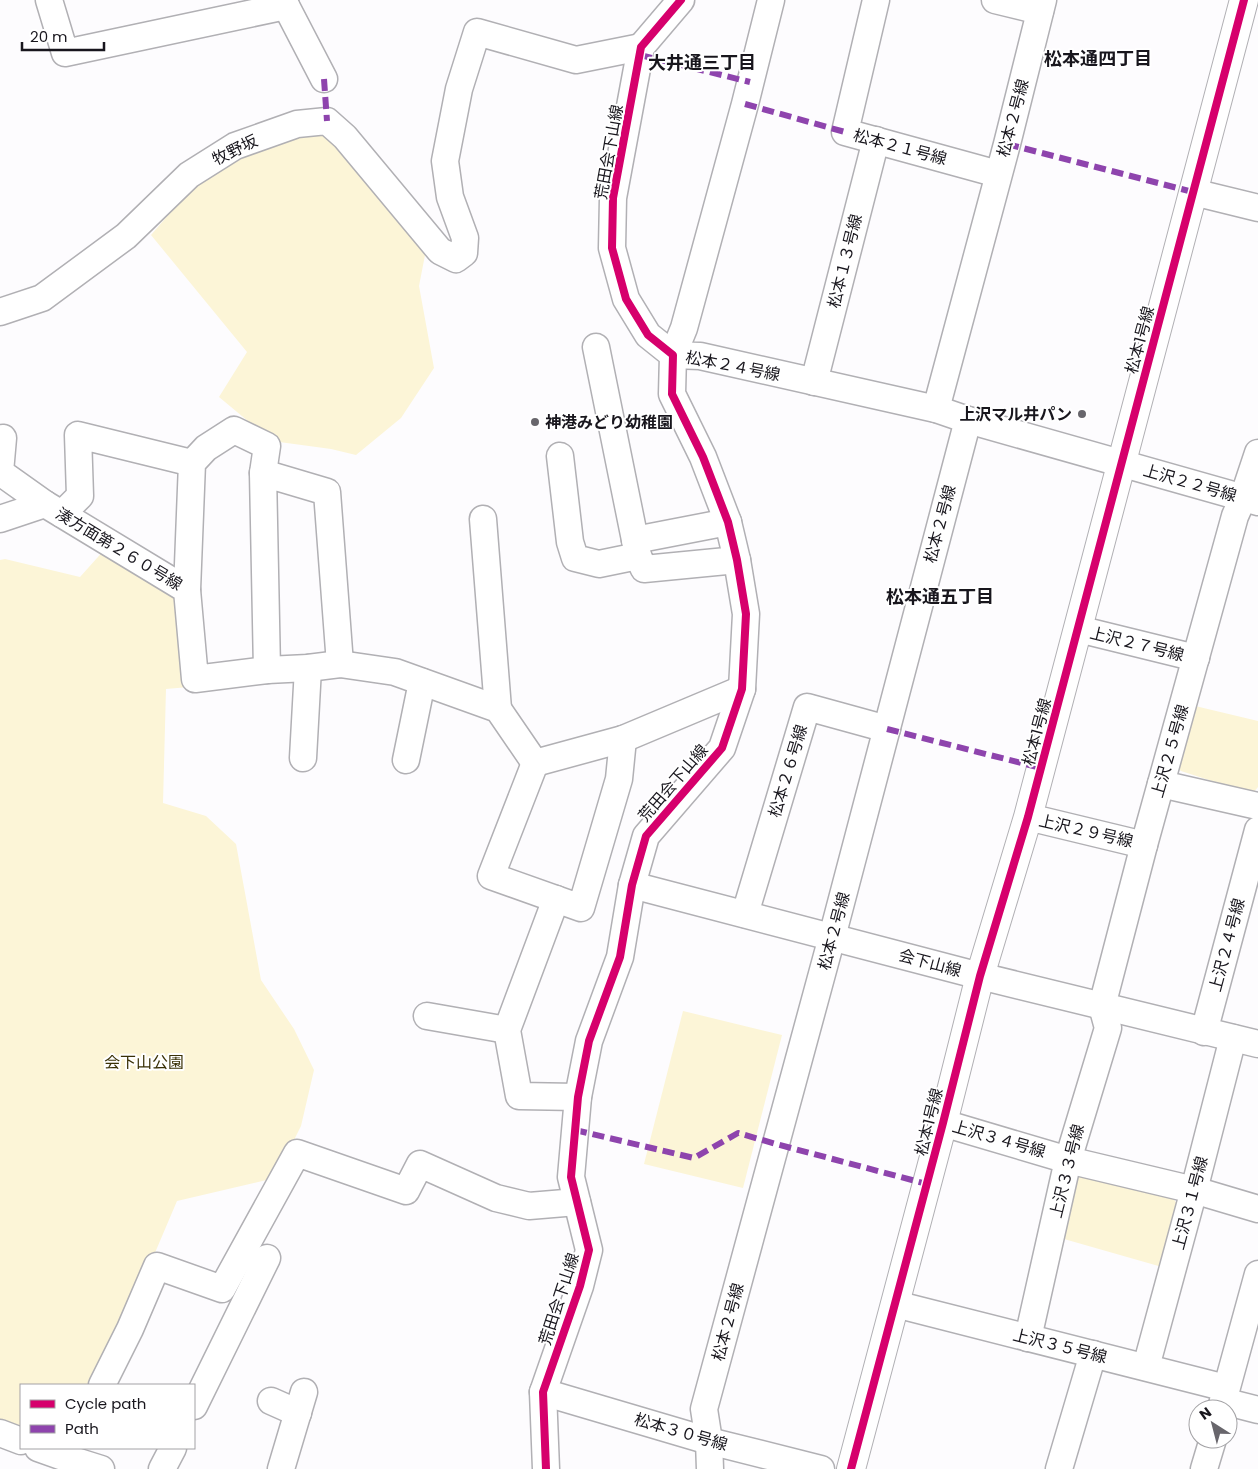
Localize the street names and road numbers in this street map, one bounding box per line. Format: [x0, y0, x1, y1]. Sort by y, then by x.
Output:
street label: 松本２号線 [992, 76, 1034, 160]
street label: 荒田会下山線 [589, 103, 629, 201]
street label: 松本２１号線 [851, 123, 949, 171]
street label: 牧野坂 [208, 129, 262, 171]
street label: 松本１３号線 [822, 212, 868, 310]
street label: 松本1号線 [1120, 304, 1160, 376]
street label: 松本２４号線 [684, 346, 782, 386]
street label: 上沢２２号線 [1141, 459, 1239, 507]
street label: 松本２号線 [919, 482, 961, 566]
street label: 湊方面第２６０号線 [51, 502, 187, 596]
street label: 上沢２７号線 [1088, 621, 1186, 667]
street label: 松本1号線 [1017, 696, 1057, 768]
street label: 上沢２５号線 [1146, 702, 1194, 800]
street label: 松本２６号線 [763, 722, 813, 820]
street label: 荒田会下山線 [633, 739, 713, 827]
street label: 上沢２９号線 [1037, 809, 1135, 853]
street label: 松本２号線 [813, 889, 855, 973]
street label: 上沢２４号線 [1203, 896, 1251, 994]
street label: 会下山線 [896, 944, 964, 982]
street label: 松本1号線 [909, 1086, 949, 1158]
street label: 上沢３４号線 [950, 1115, 1048, 1163]
street label: 上沢３３号線 [1044, 1122, 1090, 1220]
street label: 上沢３１号線 [1166, 1154, 1214, 1252]
street label: 荒田会下山線 [533, 1250, 585, 1348]
street label: 松本２号線 [707, 1280, 749, 1364]
street label: 上沢３５号線 [1011, 1323, 1109, 1369]
street label: 松本３０号線 [632, 1408, 730, 1456]

